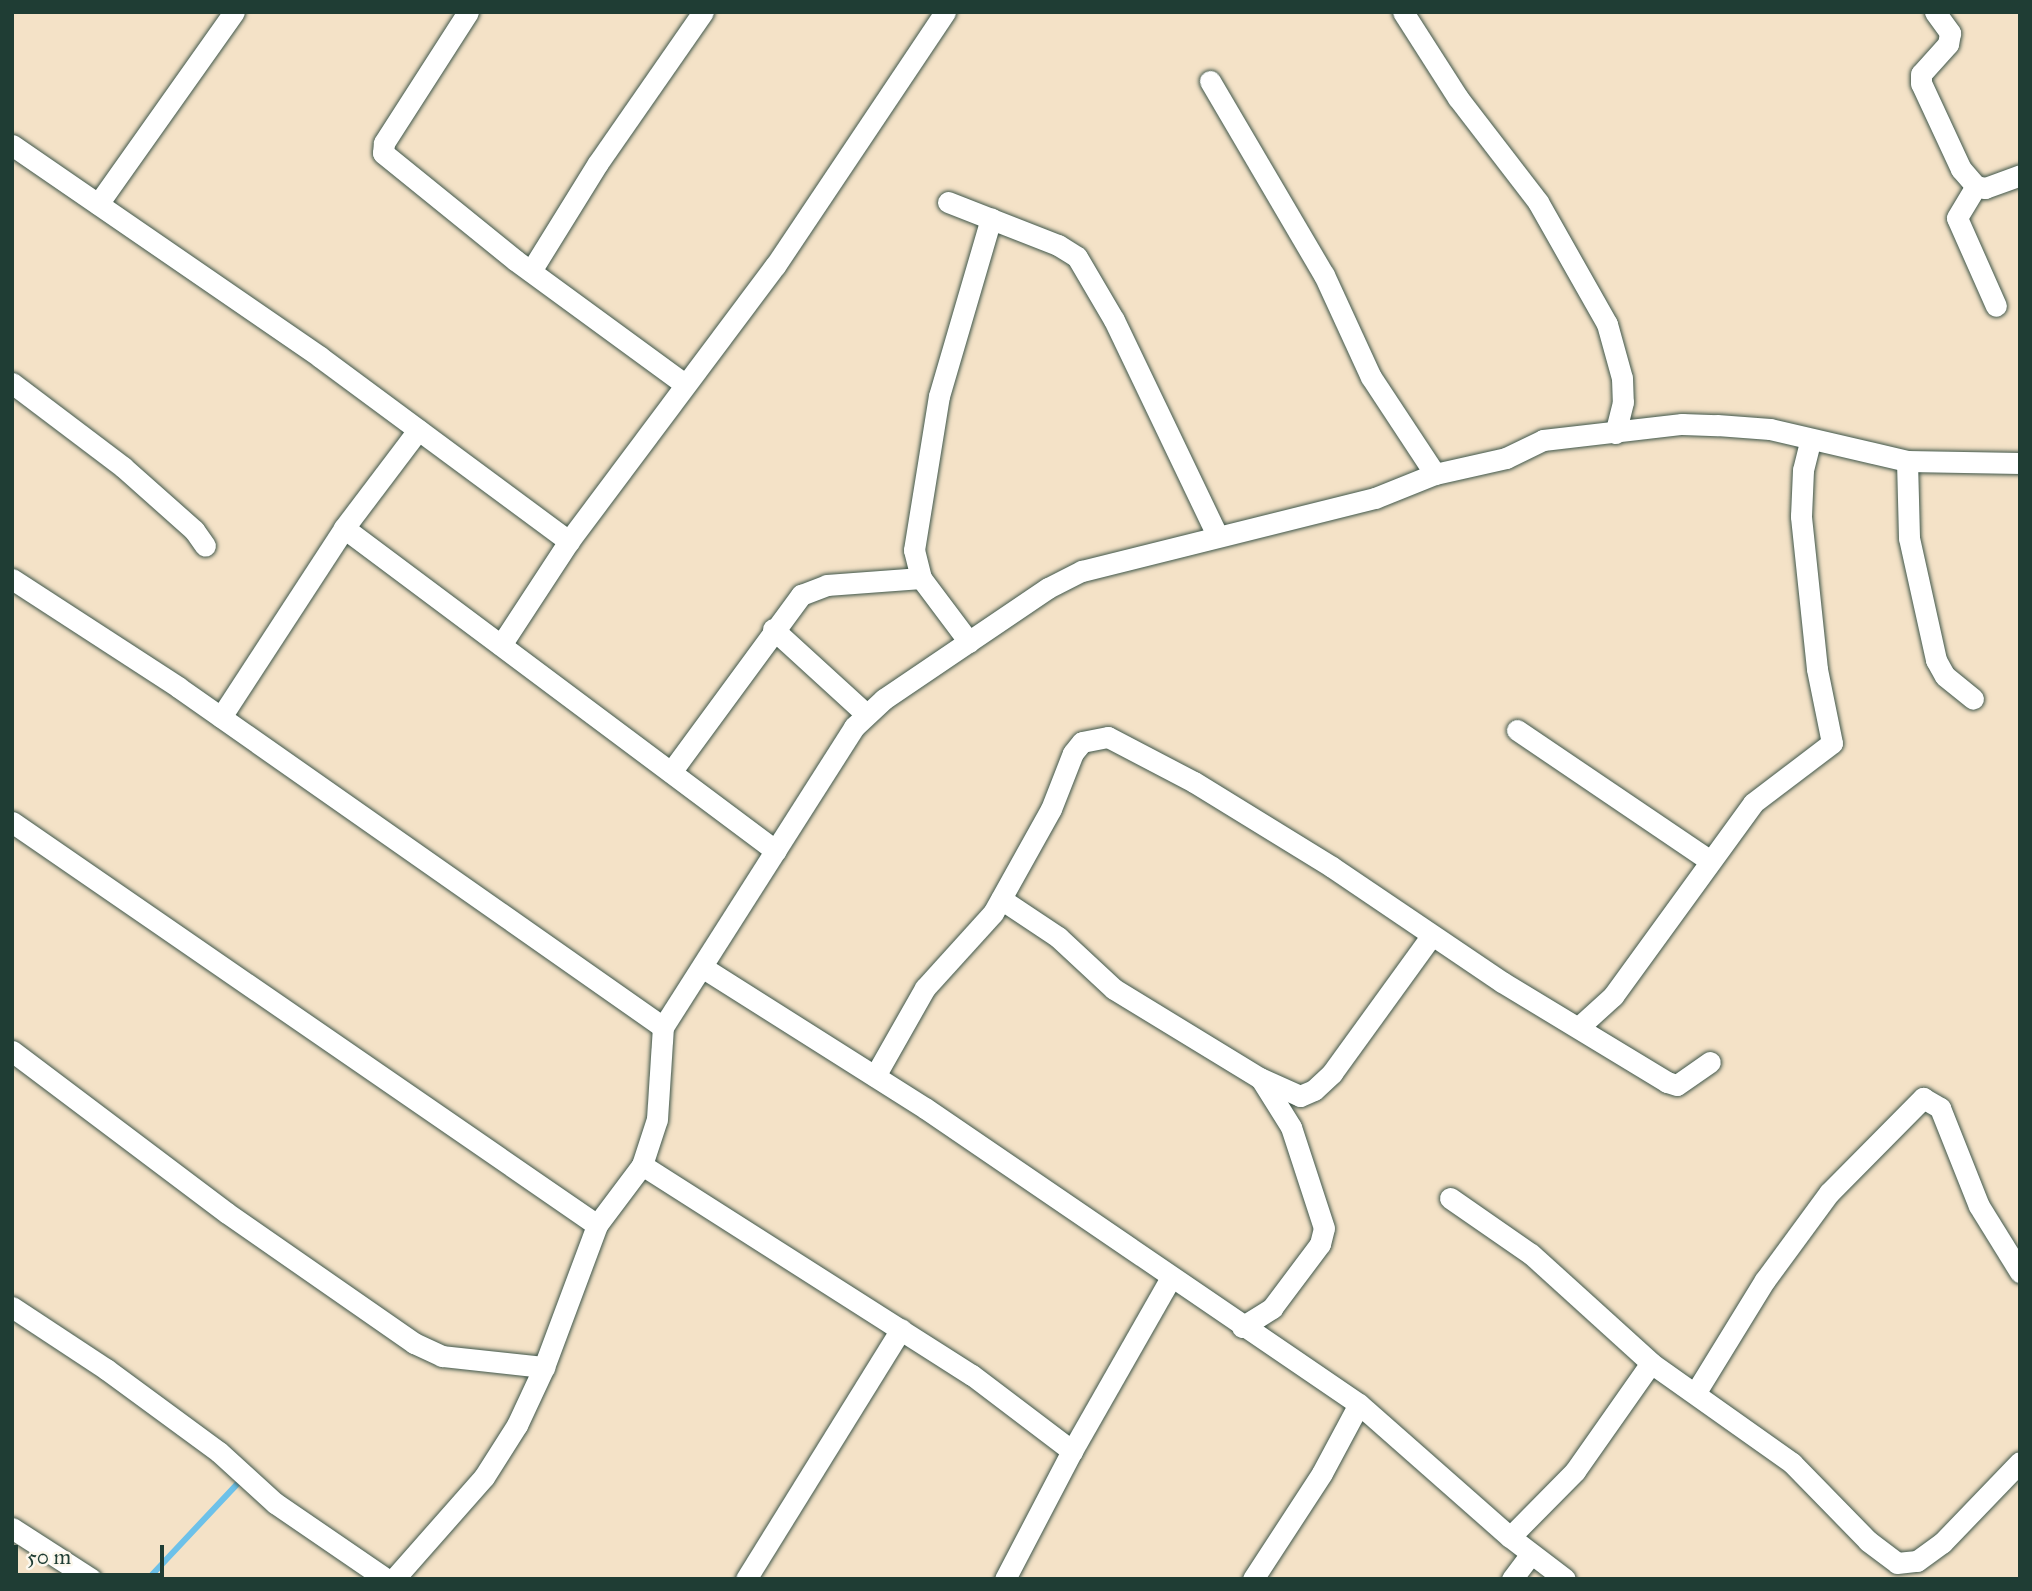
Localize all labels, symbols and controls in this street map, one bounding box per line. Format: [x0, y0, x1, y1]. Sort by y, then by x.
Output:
scale bar [18, 1532, 168, 1576]
text: 50 m [27, 1544, 71, 1570]

